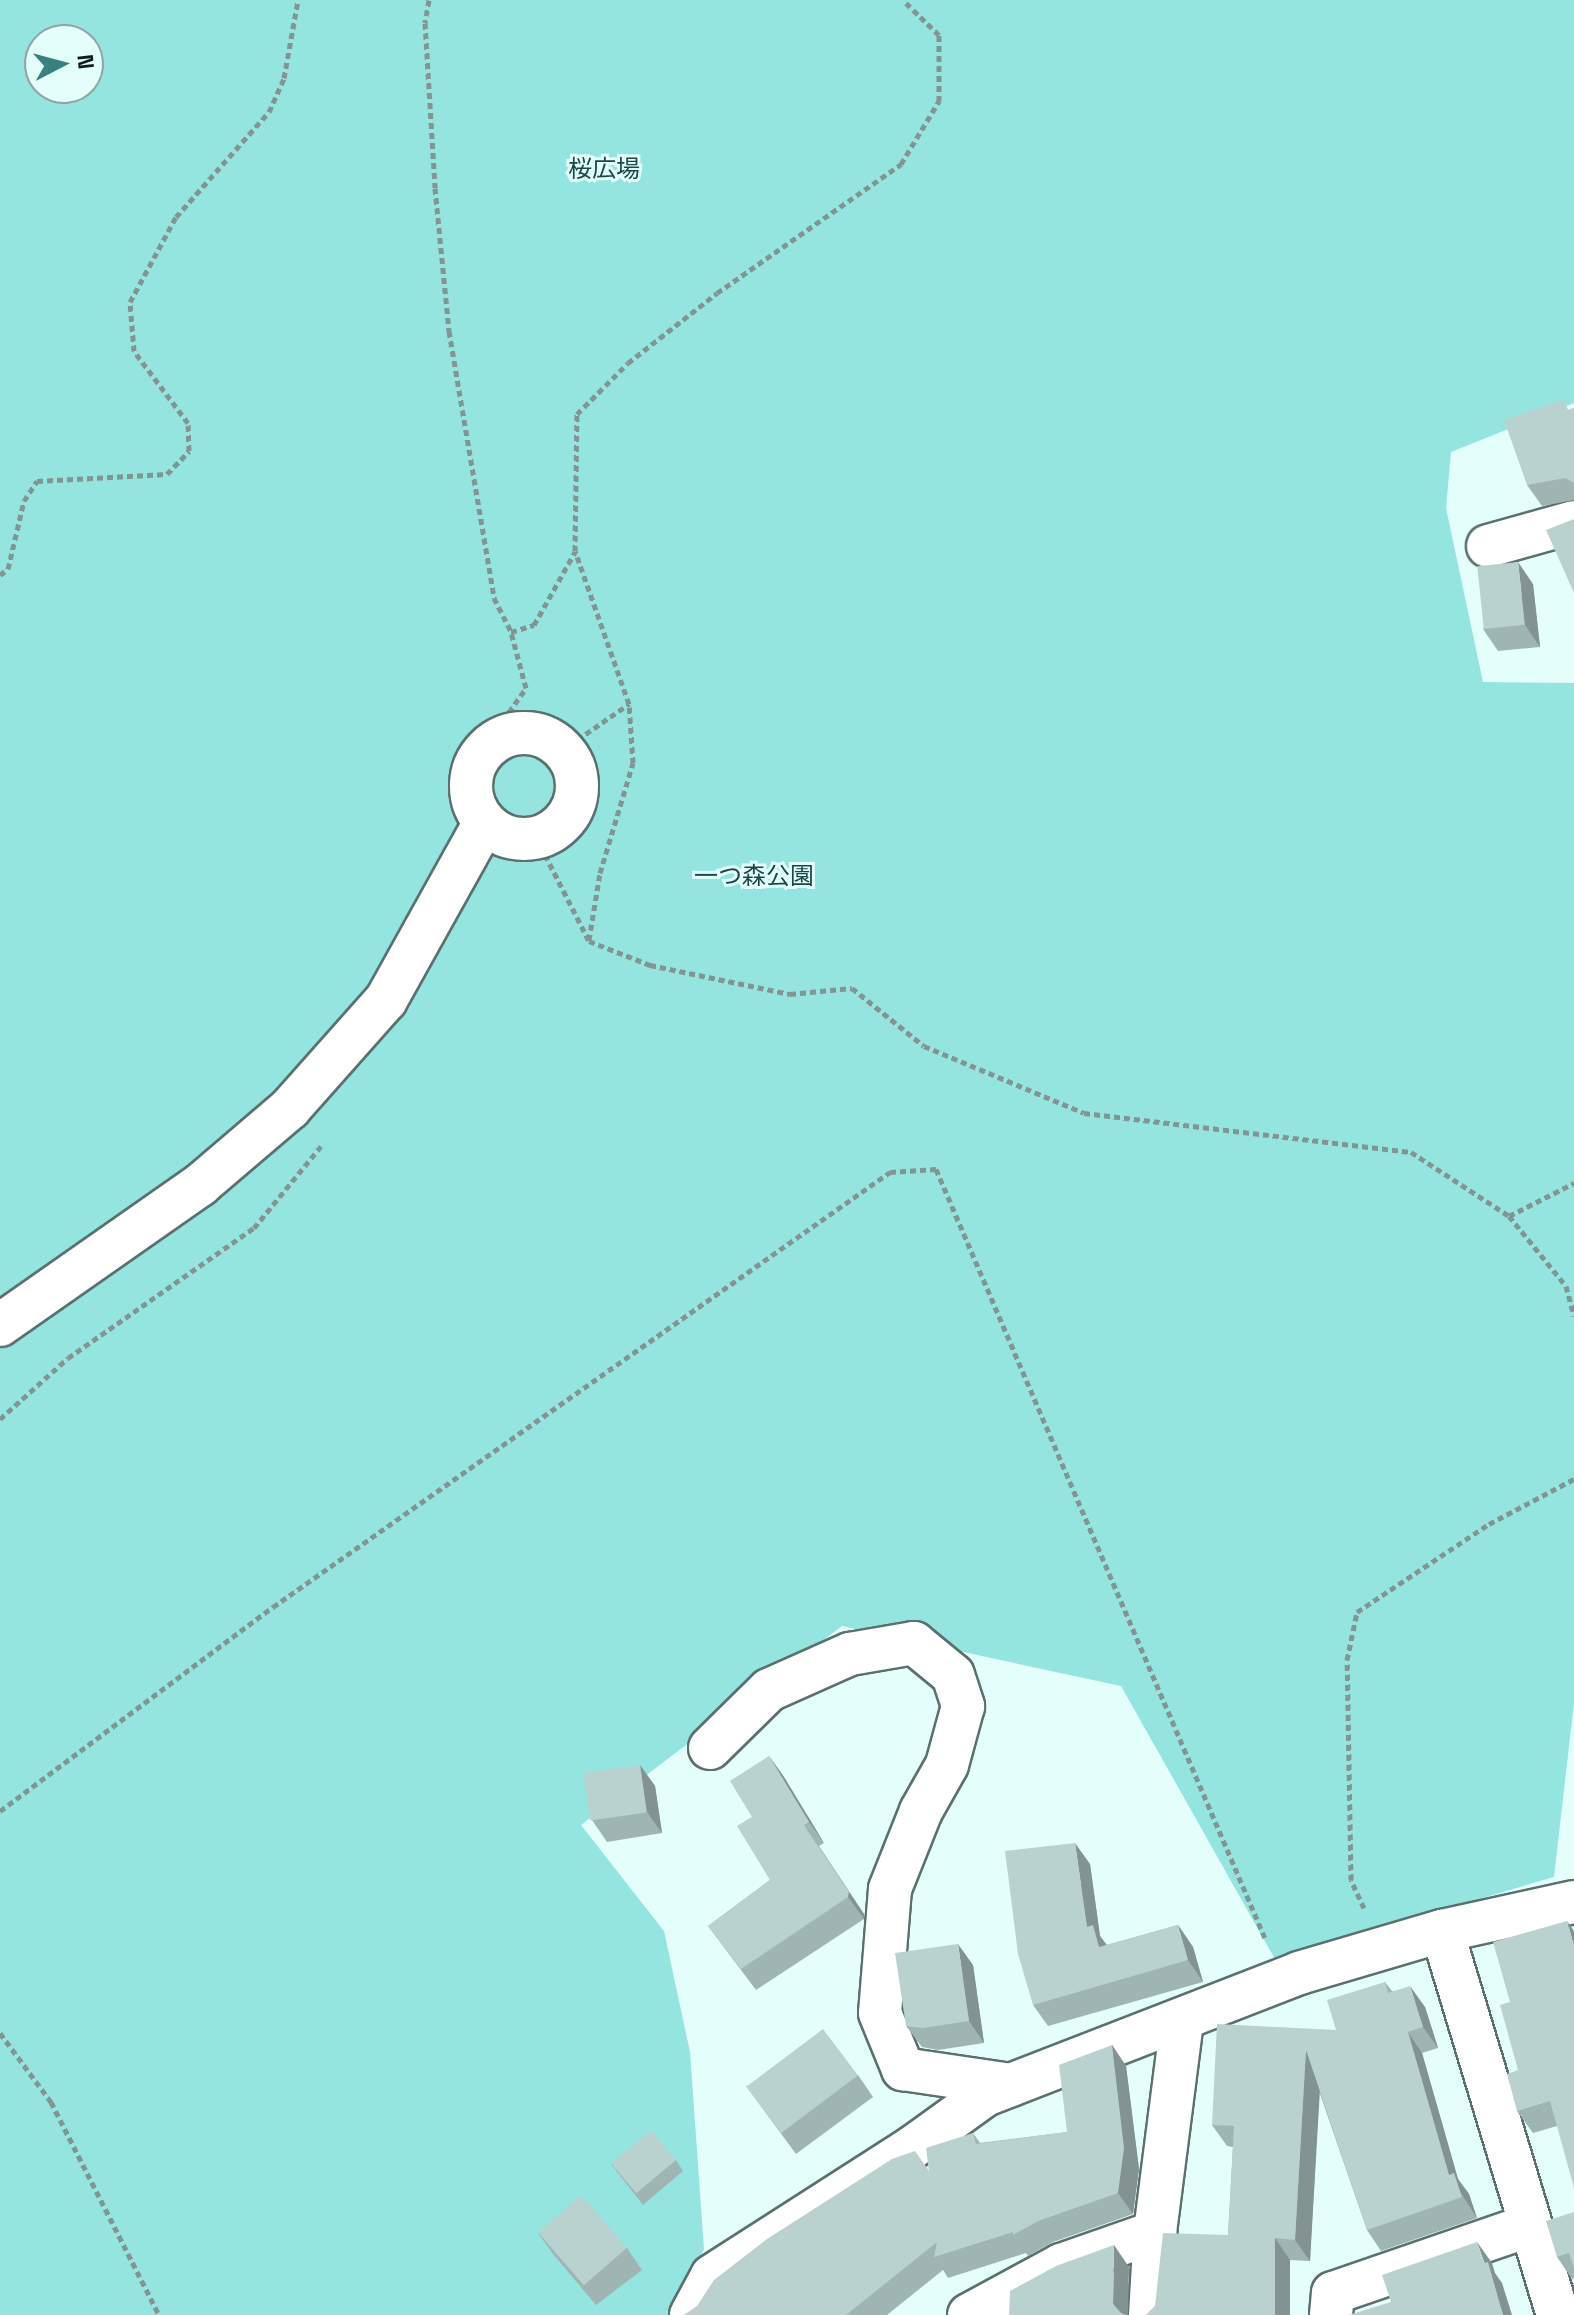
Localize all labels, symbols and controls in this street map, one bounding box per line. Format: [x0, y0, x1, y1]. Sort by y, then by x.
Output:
north arrow [24, 24, 104, 104]
text: N [71, 53, 101, 70]
park label: 桜広場 [568, 155, 640, 183]
park label: 一つ森公園 [694, 862, 814, 890]

